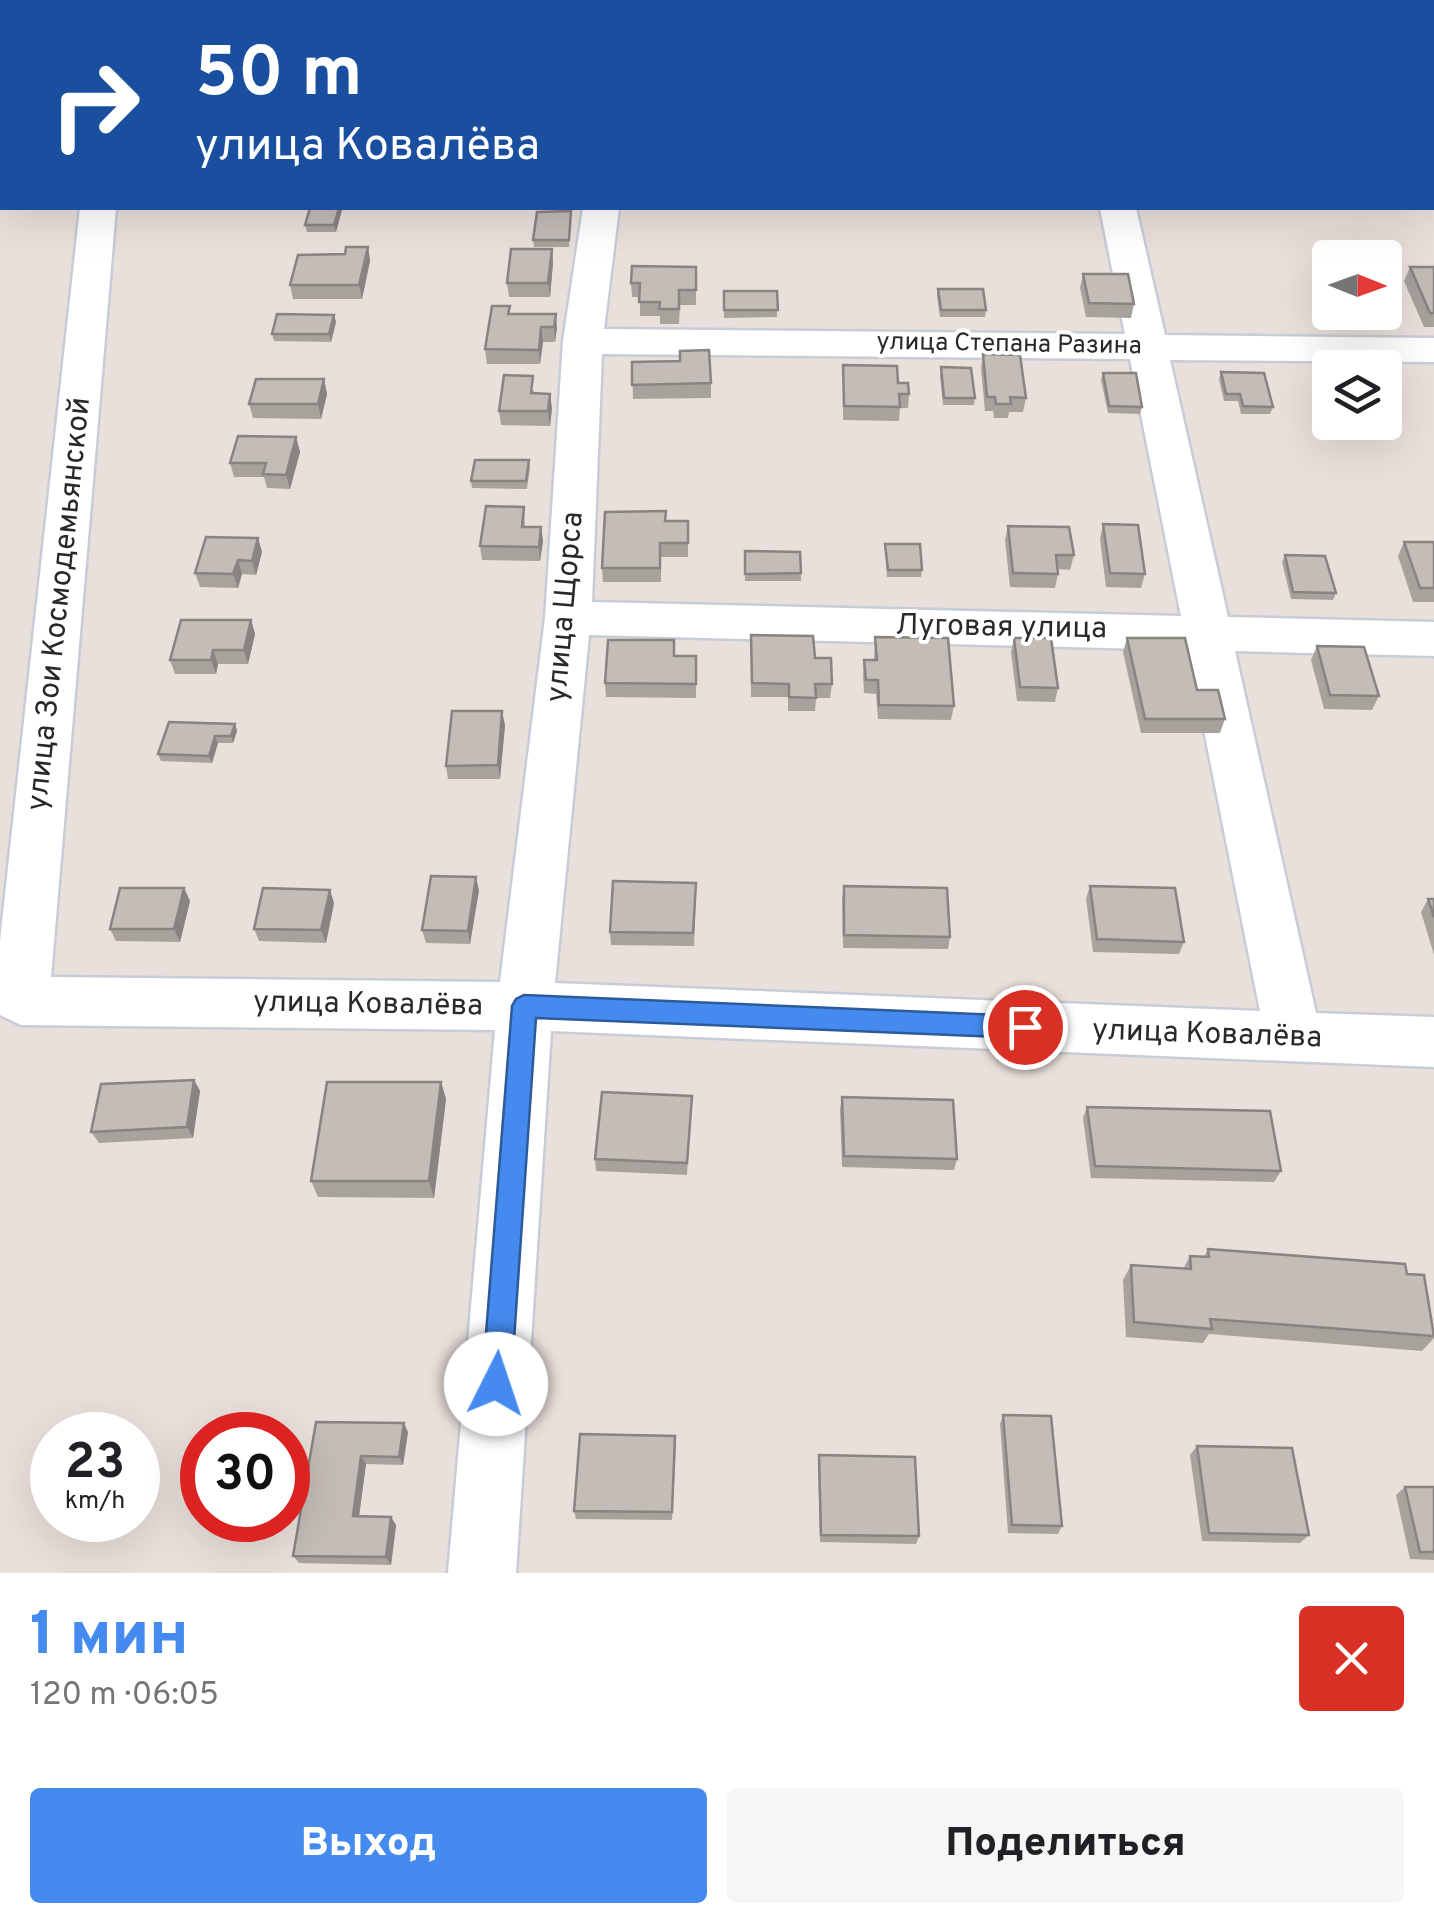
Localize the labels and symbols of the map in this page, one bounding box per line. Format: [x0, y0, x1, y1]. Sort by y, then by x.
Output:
north arrow [1312, 240, 1402, 330]
street label: улица Степана Разина [876, 327, 1142, 363]
street label: улица Зои Космодемьянской [20, 395, 100, 813]
street label: улица Щорса [539, 510, 593, 704]
street label: Луговая улица [895, 608, 1107, 648]
street label: улица Ковалёва [253, 984, 483, 1026]
pin [983, 985, 1068, 1070]
street label: улица Ковалёва [1091, 1012, 1323, 1058]
position arrow [444, 1332, 548, 1436]
speed limit sign: 30 [180, 1412, 310, 1542]

